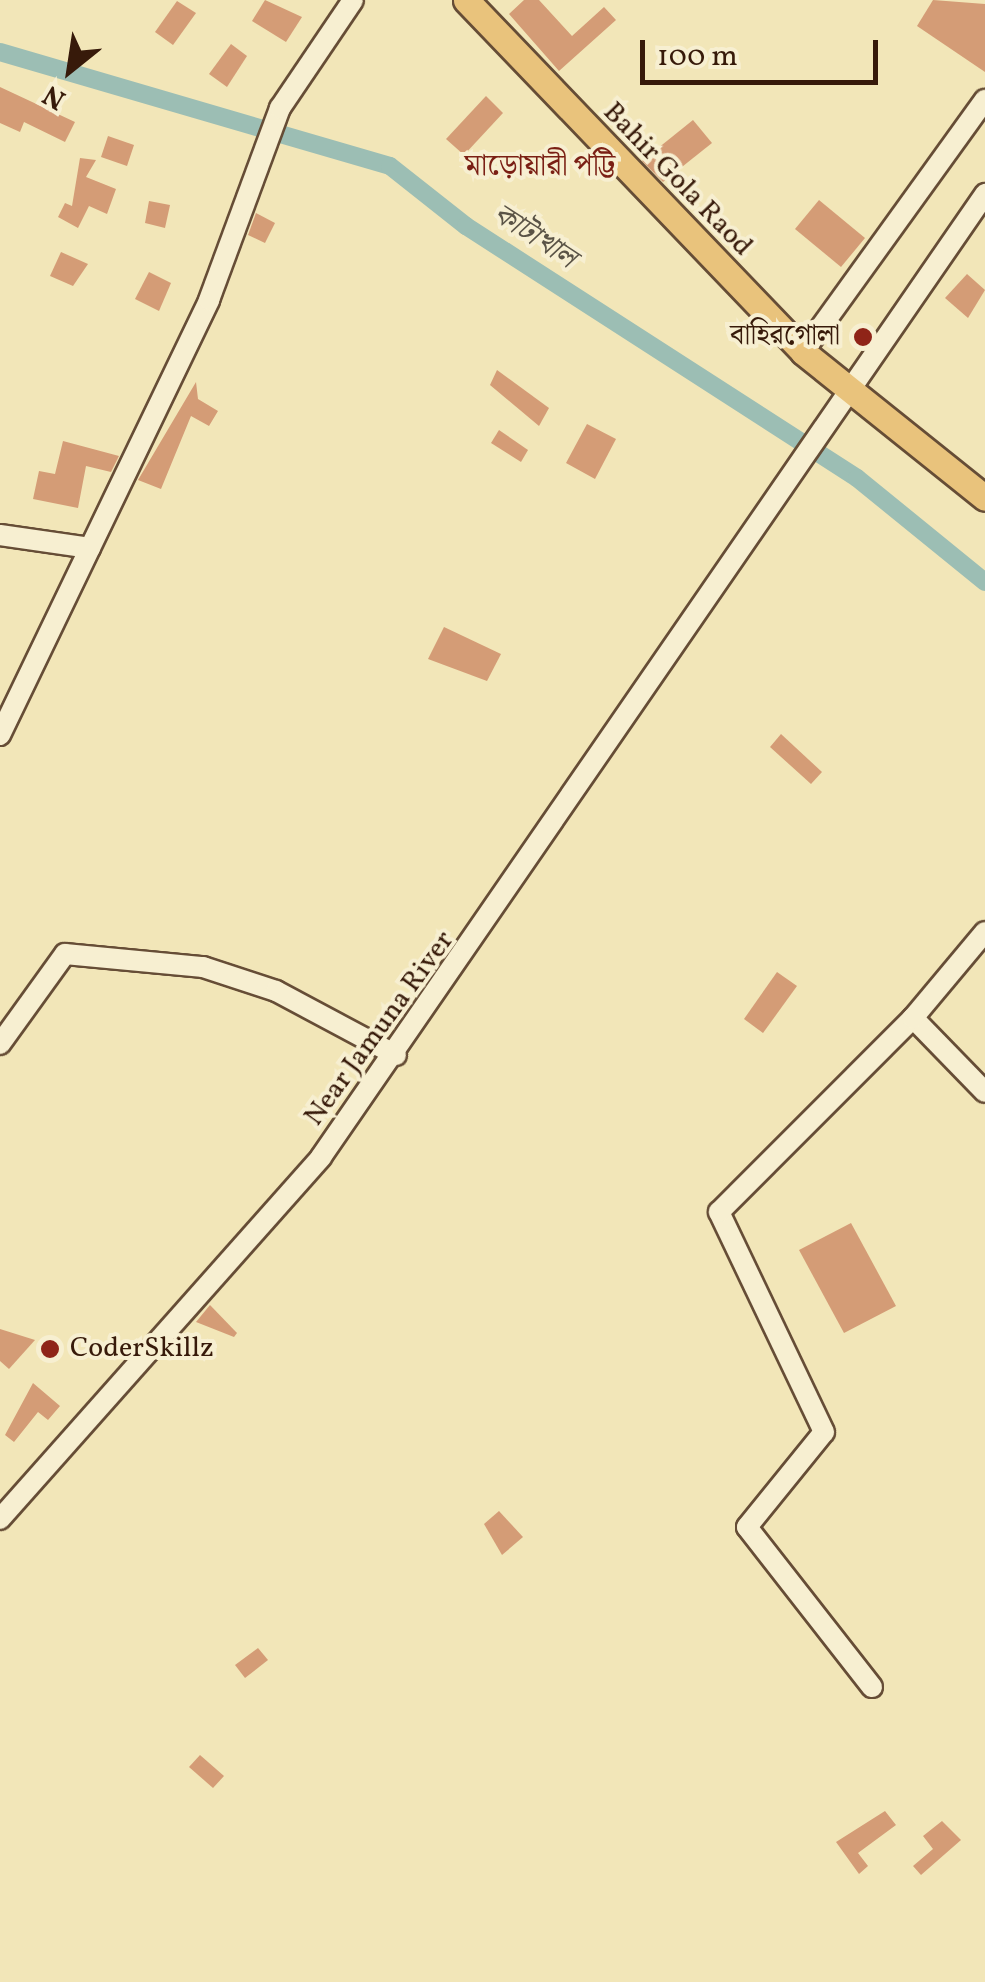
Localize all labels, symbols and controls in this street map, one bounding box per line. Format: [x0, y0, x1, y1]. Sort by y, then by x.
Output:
north arrow [20, 20, 120, 120]
scale bar [645, 20, 882, 82]
text: 100 m [657, 36, 738, 78]
text: N [36, 74, 73, 118]
street label: Bahir Gola Raod [595, 96, 759, 264]
district label: মাড়োয়ারী পট্টি [465, 149, 615, 185]
water label: কাটাখাল [486, 197, 582, 277]
place label: বাহিরগোলা [730, 320, 840, 354]
marker: বাহিরগোলা [850, 324, 876, 350]
street label: Near Jamuna River [298, 925, 462, 1133]
place label: CoderSkillz [70, 1332, 214, 1366]
marker: CoderSkillz [39, 1338, 61, 1360]

